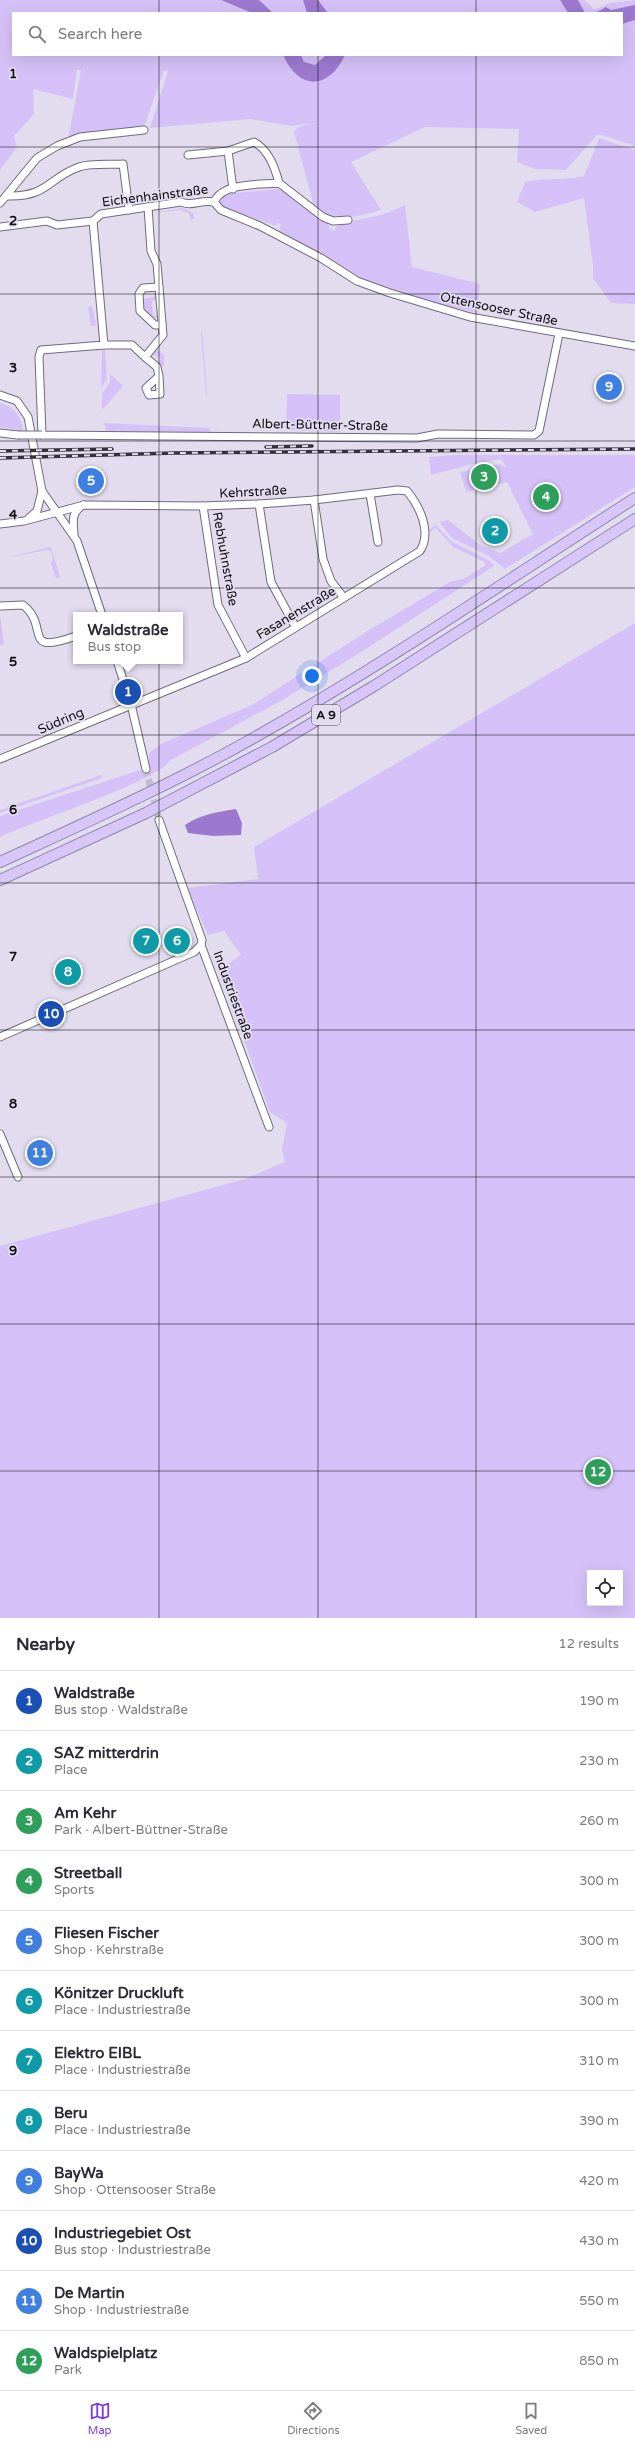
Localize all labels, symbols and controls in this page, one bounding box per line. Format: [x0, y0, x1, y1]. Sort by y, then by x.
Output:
search box [12, 12, 623, 56]
icon: search [26, 23, 48, 45]
text: Search here [58, 25, 142, 43]
text: 1 [9, 66, 17, 82]
street label: Eichenhainstraße [101, 182, 209, 210]
text: 2 [9, 213, 17, 229]
street label: Ottensooser Straße [439, 289, 559, 329]
text: 3 [9, 360, 17, 376]
pin: 9 [596, 372, 622, 402]
street label: Albert-Büttner-Straße [252, 416, 388, 434]
pin: 3 [471, 462, 497, 492]
pin: 5 [78, 466, 104, 496]
street label: Kehrstraße [219, 482, 287, 502]
pin: 4 [533, 482, 559, 512]
text: 4 [9, 507, 18, 523]
street label: Rebhuhnstraße [209, 511, 241, 607]
pin: 2 [482, 516, 508, 546]
street label: Fasanenstraße [253, 583, 339, 643]
popup [73, 612, 183, 664]
text: Waldstraße [88, 621, 168, 639]
text: Bus stop [88, 639, 141, 655]
text: 5 [9, 654, 17, 670]
your location [302, 666, 322, 686]
pin: 1 [115, 677, 141, 707]
street label: Südring [36, 704, 86, 738]
road number: A 9 [312, 705, 340, 725]
text: 6 [9, 802, 17, 818]
pin: 7 [133, 926, 159, 956]
pin: 6 [164, 926, 190, 956]
text: 7 [9, 949, 17, 965]
street label: Industriestraße [210, 949, 256, 1041]
pin: 8 [55, 957, 81, 987]
pin: 10 [38, 999, 64, 1029]
text: 8 [9, 1096, 17, 1112]
pin: 11 [27, 1138, 53, 1168]
text: 9 [9, 1243, 17, 1259]
pin: 12 [585, 1457, 611, 1487]
map controls [587, 1570, 623, 1606]
button: locate [587, 1570, 623, 1606]
text: Nearby [16, 1634, 75, 1655]
text: 12 results [559, 1636, 619, 1652]
text: Waldstraße [54, 1684, 135, 1702]
text: 1 [25, 1693, 33, 1709]
text: 190 m [579, 1693, 619, 1709]
text: Bus stop · Waldstraße [54, 1702, 188, 1718]
text: SAZ mitterdrin [54, 1744, 159, 1762]
text: 2 [25, 1753, 33, 1769]
text: 230 m [579, 1753, 619, 1769]
text: Place [54, 1762, 87, 1778]
text: Am Kehr [54, 1804, 116, 1822]
text: 3 [25, 1813, 33, 1829]
text: 260 m [579, 1813, 619, 1829]
text: Park · Albert-Büttner-Straße [54, 1822, 228, 1838]
text: Streetball [54, 1864, 122, 1882]
text: 4 [25, 1873, 33, 1889]
text: 300 m [579, 1873, 619, 1889]
text: Sports [54, 1882, 94, 1898]
text: Fliesen Fischer [54, 1924, 159, 1942]
text: 5 [25, 1933, 33, 1949]
text: 300 m [579, 1933, 619, 1949]
text: Shop · Kehrstraße [54, 1942, 164, 1958]
text: Könitzer Druckluft [54, 1984, 184, 2002]
text: 6 [25, 1993, 33, 2009]
text: 300 m [579, 1993, 619, 2009]
text: Place · Industriestraße [54, 2002, 191, 2018]
text: Elektro EIBL [54, 2044, 141, 2062]
text: 7 [25, 2053, 33, 2069]
text: 310 m [579, 2053, 619, 2069]
text: Place · Industriestraße [54, 2062, 191, 2078]
text: Beru [54, 2104, 88, 2122]
text: 8 [25, 2113, 33, 2129]
text: 390 m [579, 2113, 619, 2129]
text: Place · Industriestraße [54, 2122, 191, 2138]
text: BayWa [54, 2164, 104, 2182]
text: 9 [25, 2173, 33, 2189]
text: 420 m [579, 2173, 619, 2189]
text: Shop · Ottensooser Straße [54, 2182, 216, 2198]
text: Industriegebiet Ost [54, 2224, 191, 2242]
text: 10 [21, 2233, 37, 2249]
text: 430 m [579, 2233, 619, 2249]
text: Bus stop · Industriestraße [54, 2242, 211, 2258]
text: De Martin [54, 2284, 125, 2302]
text: 11 [21, 2293, 37, 2309]
text: 550 m [579, 2293, 619, 2309]
text: Shop · Industriestraße [54, 2302, 189, 2318]
text: Waldspielplatz [54, 2344, 157, 2362]
text: 12 [21, 2353, 37, 2369]
text: 850 m [579, 2353, 619, 2369]
text: Park [54, 2362, 82, 2378]
tab: Map [88, 2400, 112, 2437]
tab: Directions [287, 2400, 340, 2437]
tab: Saved [515, 2400, 547, 2437]

